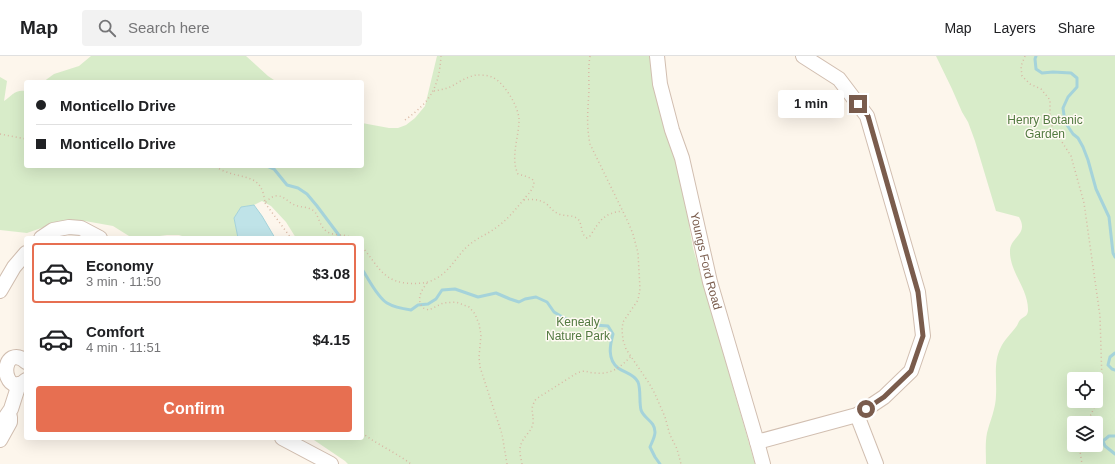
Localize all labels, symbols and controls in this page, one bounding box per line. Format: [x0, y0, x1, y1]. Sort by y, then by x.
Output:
search box [82, 10, 362, 46]
text: Map [20, 17, 58, 38]
icon: search [96, 17, 118, 39]
text: Search here [128, 19, 210, 36]
text: Map [944, 20, 972, 36]
text: Layers [994, 20, 1036, 36]
text: Share [1058, 20, 1095, 36]
callout: 1 min [778, 90, 844, 118]
route end [849, 95, 867, 113]
text: 1 min [794, 96, 828, 111]
text: Monticello Drive [60, 97, 176, 114]
park label: Henry Botanic Garden [1007, 113, 1083, 141]
text: Monticello Drive [60, 135, 176, 152]
street label: Youngs Ford Road [687, 211, 725, 311]
icon: car [38, 255, 74, 291]
text: Economy [86, 257, 154, 274]
text: $3.08 [312, 265, 350, 282]
text: 3 min · 11:50 [86, 274, 161, 289]
park label: Kenealy Nature Park [546, 315, 611, 343]
icon: car [38, 321, 74, 357]
text: Comfort [86, 323, 144, 340]
text: $4.15 [312, 331, 350, 348]
text: 4 min · 11:51 [86, 340, 161, 355]
map controls [1067, 372, 1103, 452]
button: locate [1067, 372, 1103, 408]
button: Confirm [36, 386, 352, 432]
route start [857, 400, 875, 418]
button: layers [1067, 416, 1103, 452]

